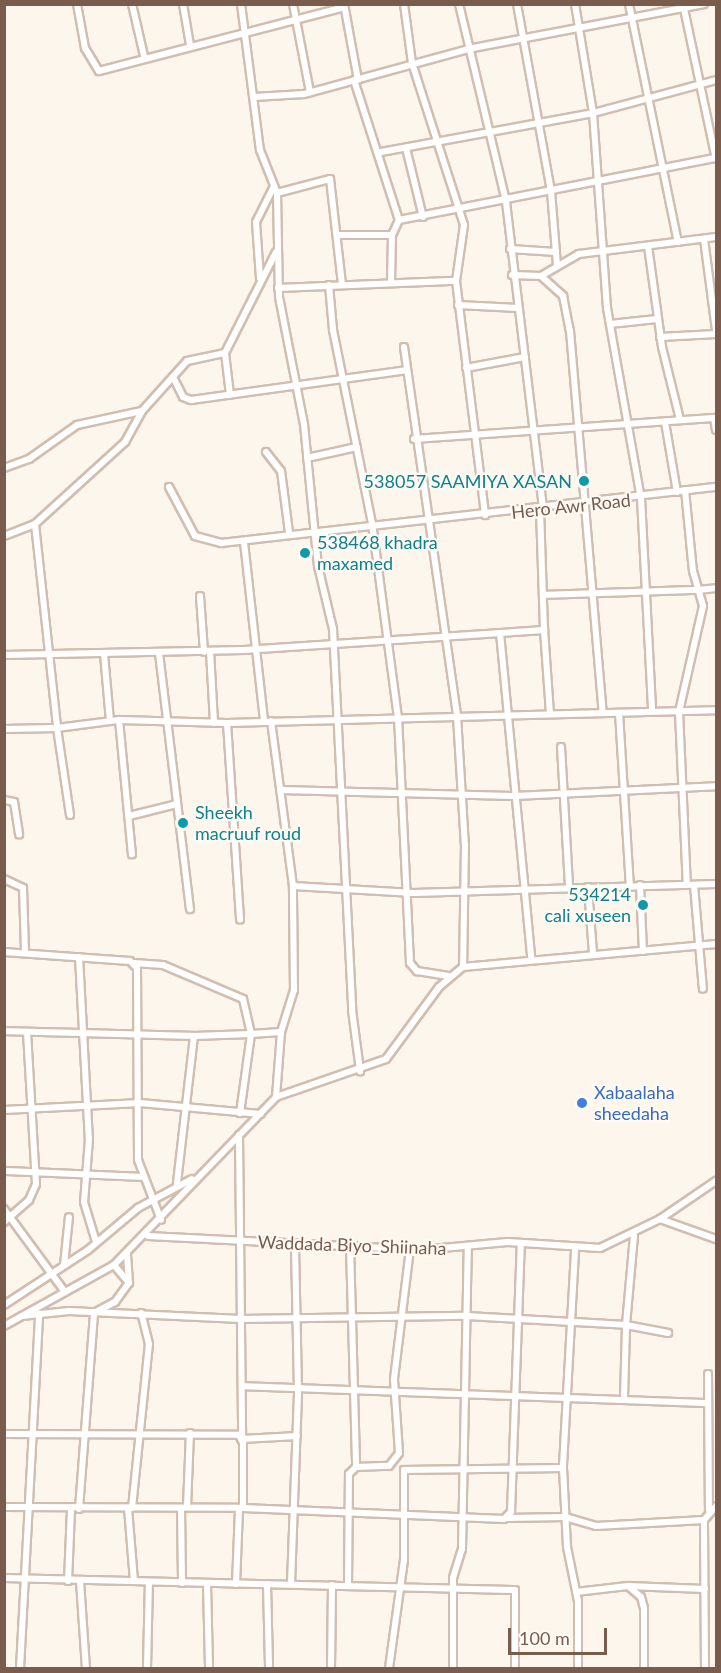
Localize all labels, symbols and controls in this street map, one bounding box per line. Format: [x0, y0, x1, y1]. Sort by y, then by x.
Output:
place label: 538057 SAAMIYA XASAN [363, 470, 572, 492]
marker: 538057 SAAMIYA XASAN [577, 474, 591, 488]
street label: Hero Awr Road [510, 489, 632, 523]
place label: 538468 khadra maxamed [317, 532, 438, 574]
marker: 538468 khadra maxamed [298, 546, 312, 560]
place label: Sheekh macruuf roud [195, 802, 301, 844]
marker: Sheekh macruuf roud [176, 816, 190, 830]
place label: 534214 cali xuseen [544, 884, 631, 926]
marker: 534214 cali xuseen [636, 898, 650, 912]
place label: Xabaalaha sheedaha [594, 1082, 675, 1124]
marker: Xabaalaha sheedaha [575, 1096, 589, 1110]
street label: Waddada Biyo_Shiinaha [257, 1231, 447, 1259]
scale bar [511, 1616, 610, 1654]
text: 100 m [519, 1627, 570, 1649]

